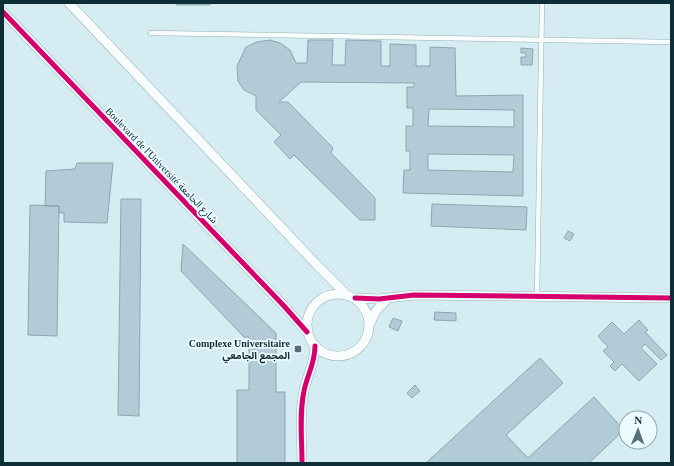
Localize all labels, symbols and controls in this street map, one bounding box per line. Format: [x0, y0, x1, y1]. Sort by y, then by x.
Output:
street label: Boulevard de l'Université شارع الجامعة [102, 105, 220, 227]
place label: Complexe Universitaire المجمع الجامعي [189, 338, 291, 364]
marker: Complexe Universitaire المجمع الجامعي [293, 344, 303, 354]
north arrow [618, 410, 658, 450]
text: N [634, 414, 642, 426]

